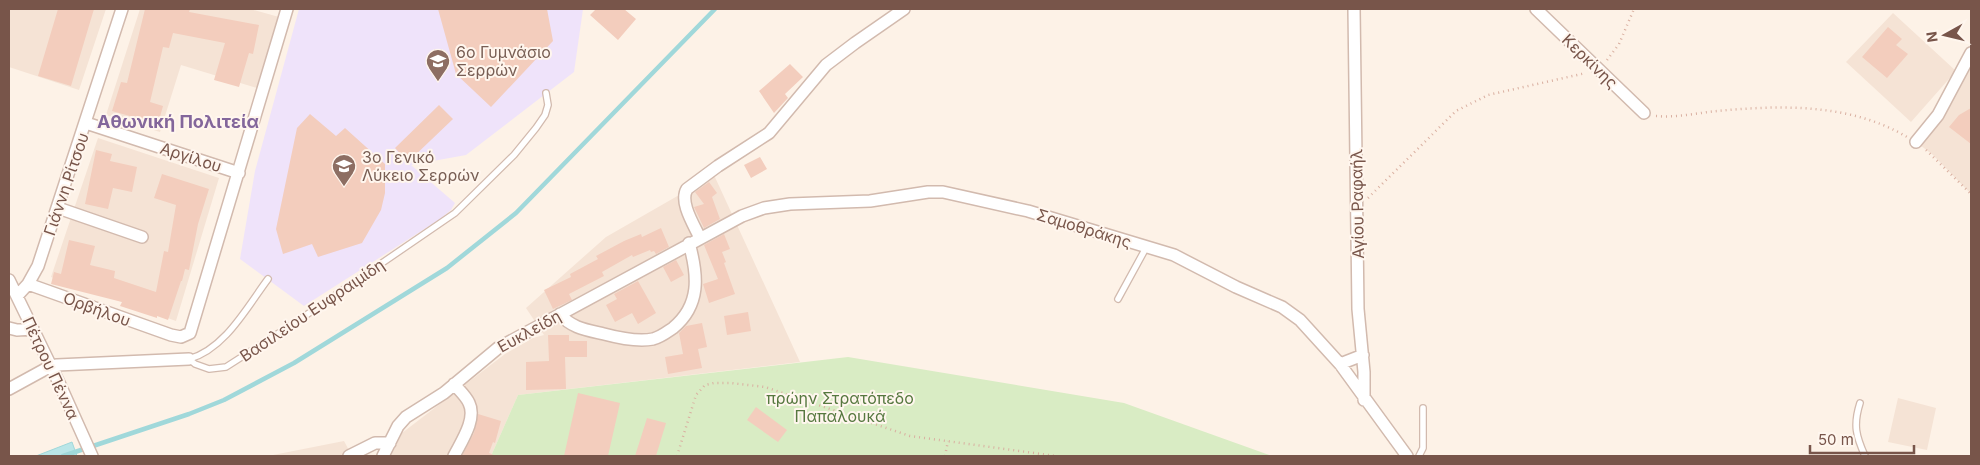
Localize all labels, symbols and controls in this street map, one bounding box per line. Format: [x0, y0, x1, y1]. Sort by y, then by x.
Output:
north arrow [1920, 10, 1970, 60]
street label: Κερκίνης [1558, 30, 1622, 92]
text: N [1922, 30, 1941, 43]
place label: 6ο Γυμνάσιο Σερρών [456, 42, 551, 80]
school or university icon: 6ο Γυμνάσιο Σερρών [425, 48, 451, 82]
district label: Αθωνική Πολιτεία [97, 111, 259, 132]
street label: Γιάννη Ρίτσου [39, 130, 93, 238]
street label: Αργίλου [158, 138, 224, 176]
place label: 3ο Γενικό Λύκειο Σερρών [362, 147, 479, 185]
street label: Αγίου Ραφαήλ [1346, 148, 1368, 259]
school or university icon: 3ο Γενικό Λύκειο Σερρών [331, 153, 357, 187]
street label: Σαμοθράκης [1034, 204, 1134, 252]
street label: Βασιλείου Ευφραιμίδη [236, 254, 388, 366]
street label: Ορβήλου [61, 288, 133, 330]
street label: Ευκλείδη [494, 305, 564, 357]
street label: Πέτρου Πέννα [18, 313, 84, 423]
park label: πρώην Στρατόπεδο Παπαλουκά [766, 388, 914, 426]
scale bar [1810, 422, 1914, 454]
text: 50 m [1818, 430, 1854, 449]

